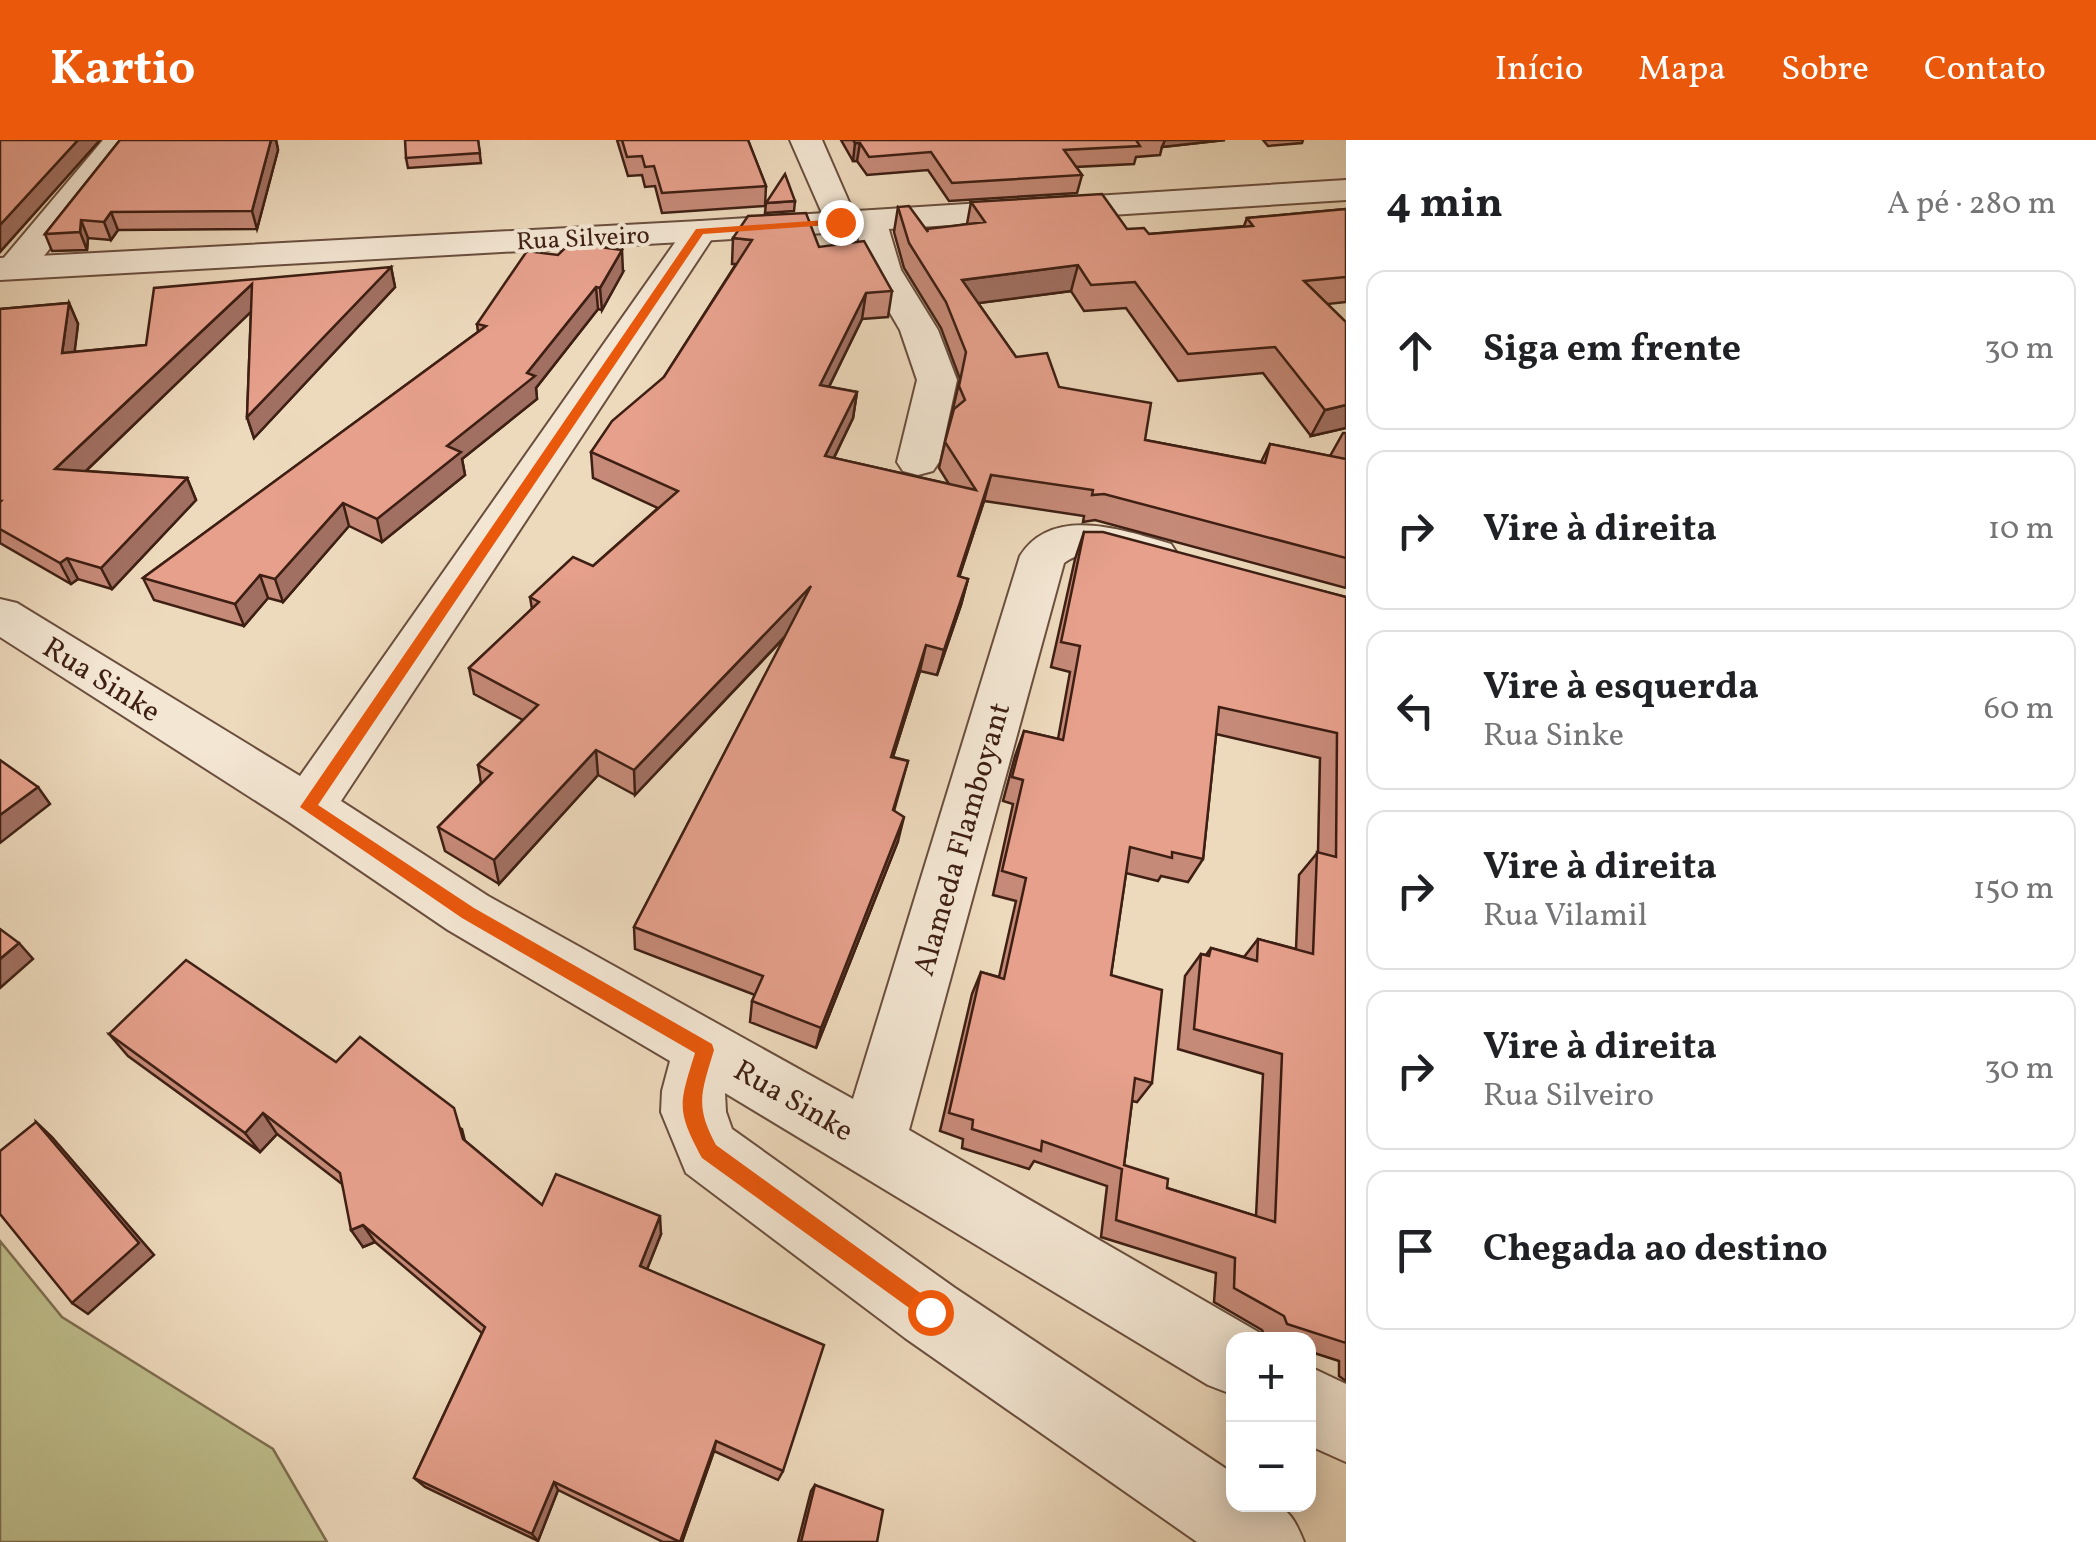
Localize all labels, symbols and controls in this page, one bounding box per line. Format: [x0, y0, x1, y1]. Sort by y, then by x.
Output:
text: Kartio [50, 37, 195, 104]
text: Início [1495, 46, 1583, 94]
text: Mapa [1638, 46, 1726, 94]
text: Sobre [1781, 46, 1869, 94]
text: Contato [1924, 46, 2046, 94]
text: 4 min [1386, 176, 1503, 235]
text: A pé · 280 m [1887, 183, 2056, 227]
route end [818, 200, 864, 246]
street label: Rua Silveiro [516, 219, 651, 260]
icon: ahead [1388, 323, 1443, 378]
text: Siga em frente [1483, 324, 1741, 377]
text: 30 m [1984, 328, 2054, 372]
icon: right [1388, 503, 1443, 558]
text: Vire à direita [1483, 504, 1717, 557]
text: 10 m [1988, 508, 2054, 552]
street label: Rua Sinke [34, 628, 168, 733]
text: Vire à esquerda [1483, 662, 1759, 715]
icon: left [1388, 683, 1443, 738]
text: 60 m [1984, 688, 2054, 732]
street label: Alameda Flamboyant [904, 698, 1022, 981]
text: Rua Sinke [1483, 715, 1624, 759]
text: Vire à direita [1483, 842, 1717, 895]
icon: right [1388, 863, 1443, 918]
text: 150 m [1973, 868, 2054, 912]
text: Rua Vilamil [1483, 895, 1647, 939]
text: Vire à direita [1483, 1022, 1717, 1075]
icon: right [1388, 1043, 1443, 1098]
text: 30 m [1984, 1048, 2054, 1092]
street label: Rua Sinke [725, 1051, 861, 1153]
text: Rua Silveiro [1483, 1075, 1654, 1119]
icon: arrive [1388, 1223, 1443, 1278]
text: Chegada ao destino [1483, 1224, 1828, 1277]
route start [908, 1290, 954, 1336]
map controls [1226, 1332, 1316, 1512]
button: + [1226, 1332, 1316, 1422]
button: − [1226, 1422, 1316, 1512]

